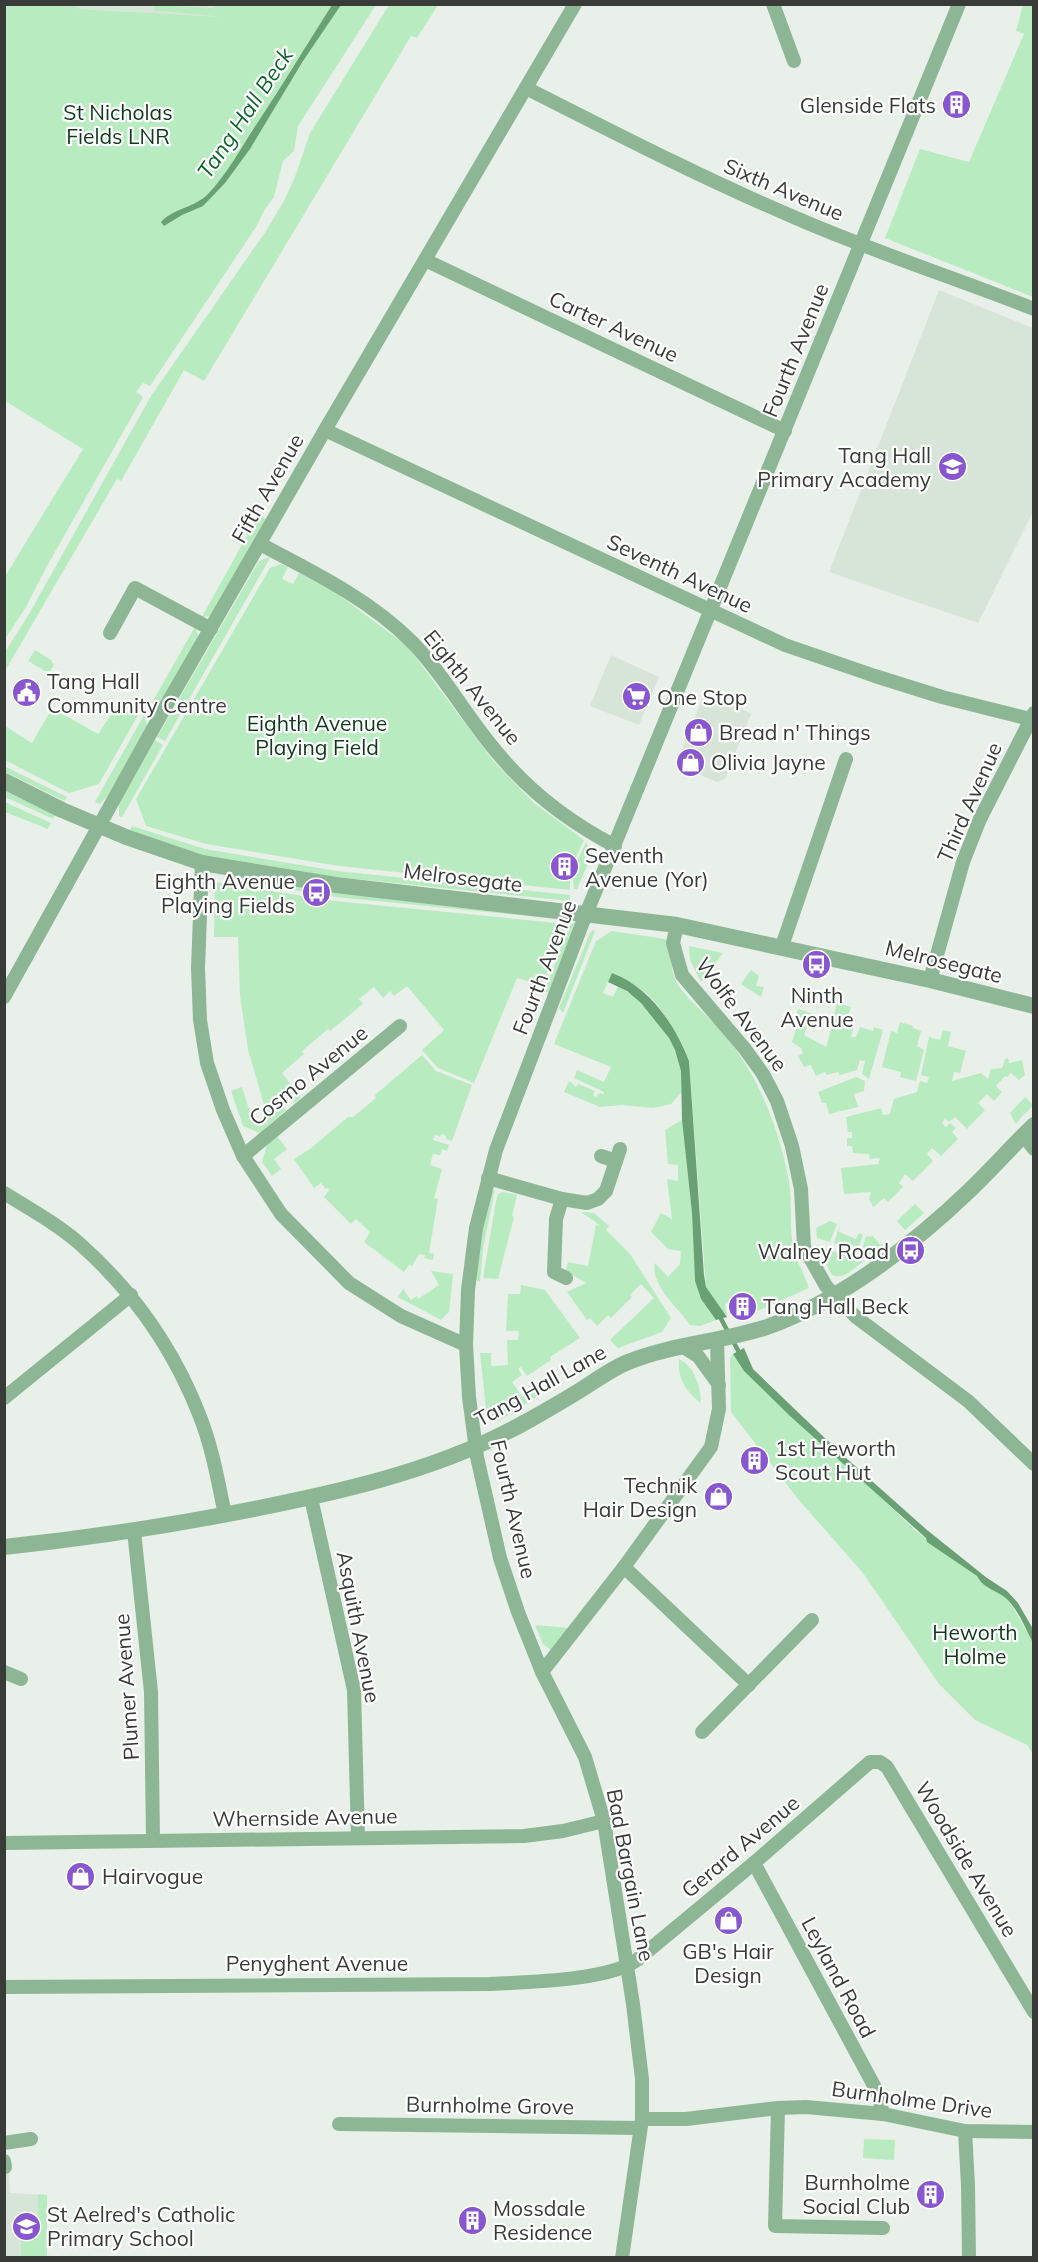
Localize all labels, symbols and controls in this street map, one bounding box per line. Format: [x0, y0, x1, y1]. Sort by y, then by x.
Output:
water label: Tang Hall Beck [191, 42, 300, 184]
building icon: Glenside Flats [941, 89, 973, 121]
place label: Glenside Flats [800, 92, 936, 118]
park label: St Nicholas Fields LNR [63, 99, 173, 149]
street label: Sixth Avenue [720, 152, 848, 226]
street label: Fourth Avenue [756, 279, 834, 421]
street label: Carter Avenue [545, 285, 683, 367]
street label: Fifth Avenue [225, 429, 309, 547]
place label: Tang Hall Primary Academy [757, 442, 931, 492]
school or university icon: Tang Hall Primary Academy [936, 451, 968, 483]
street label: Seventh Avenue [603, 528, 757, 618]
street label: Eighth Avenue [419, 624, 527, 750]
place label: Tang Hall Community Centre [47, 668, 227, 718]
public building icon: Tang Hall Community Centre [10, 677, 42, 709]
supermarket icon: One Stop [620, 681, 652, 713]
place label: One Stop [657, 684, 747, 710]
park label: Eighth Avenue Playing Field [247, 710, 387, 760]
shop icon: Bread n' Things [682, 716, 714, 748]
place label: Bread n' Things [719, 719, 871, 745]
street label: Third Avenue [931, 738, 1007, 866]
shop icon: Olivia Jayne [674, 746, 706, 778]
place label: Olivia Jayne [711, 749, 826, 775]
place label: Seventh Avenue (Yor) [585, 842, 709, 892]
building icon: Seventh Avenue (Yor) [548, 851, 580, 883]
street label: Melrosegate [402, 857, 524, 897]
place label: Eighth Avenue Playing Fields [154, 868, 295, 918]
bus stop icon: Eighth Avenue Playing Fields [300, 877, 332, 909]
street label: Fourth Avenue [506, 896, 582, 1038]
street label: Melrosegate [883, 934, 1005, 988]
bus stop icon: Ninth Avenue [801, 948, 833, 980]
street label: Wolfe Avenue [691, 952, 793, 1076]
place label: Ninth Avenue [780, 982, 854, 1032]
street label: Cosmo Avenue [243, 1019, 373, 1131]
bus stop icon: Walney Road [894, 1235, 926, 1267]
place label: Walney Road [758, 1238, 889, 1264]
building icon: Tang Hall Beck [726, 1290, 758, 1322]
place label: Tang Hall Beck [763, 1293, 908, 1319]
street label: Tang Hall Lane [470, 1338, 610, 1432]
place label: 1st Heworth Scout Hut [775, 1435, 896, 1485]
street label: Fourth Avenue [485, 1437, 543, 1581]
building icon: 1st Heworth Scout Hut [738, 1444, 770, 1476]
place label: Technik Hair Design [583, 1472, 697, 1522]
shop icon: Technik Hair Design [702, 1481, 734, 1513]
street label: Asquith Avenue [332, 1549, 386, 1705]
street label: Plumer Avenue [108, 1613, 144, 1761]
park label: Heworth Holme [932, 1619, 1018, 1669]
street label: Woodside Avenue [910, 1777, 1024, 1941]
street label: Bad Bargain Lane [602, 1787, 660, 1963]
street label: Gerard Avenue [676, 1789, 804, 1903]
street label: Whernside Avenue [212, 1802, 398, 1832]
shop icon: Hairvogue [65, 1860, 97, 1892]
place label: Hairvogue [102, 1863, 203, 1889]
shop icon: GB's Hair Design [712, 1904, 744, 1936]
street label: Leyland Road [796, 1912, 882, 2042]
place label: GB's Hair Design [682, 1938, 774, 1988]
street label: Penyghent Avenue [226, 1950, 408, 1976]
street label: Burnholme Drive [830, 2075, 994, 2123]
street label: Burnholme Grove [406, 2091, 574, 2119]
place label: Burnholme Social Club [802, 2169, 910, 2219]
building icon: Burnholme Social Club [915, 2178, 947, 2210]
place label: Mossdale Residence [493, 2195, 592, 2245]
place label: St Aelred's Catholic Primary School [47, 2201, 235, 2251]
building icon: Mossdale Residence [456, 2204, 488, 2236]
school or university icon: St Aelred's Catholic Primary School [10, 2210, 42, 2242]

